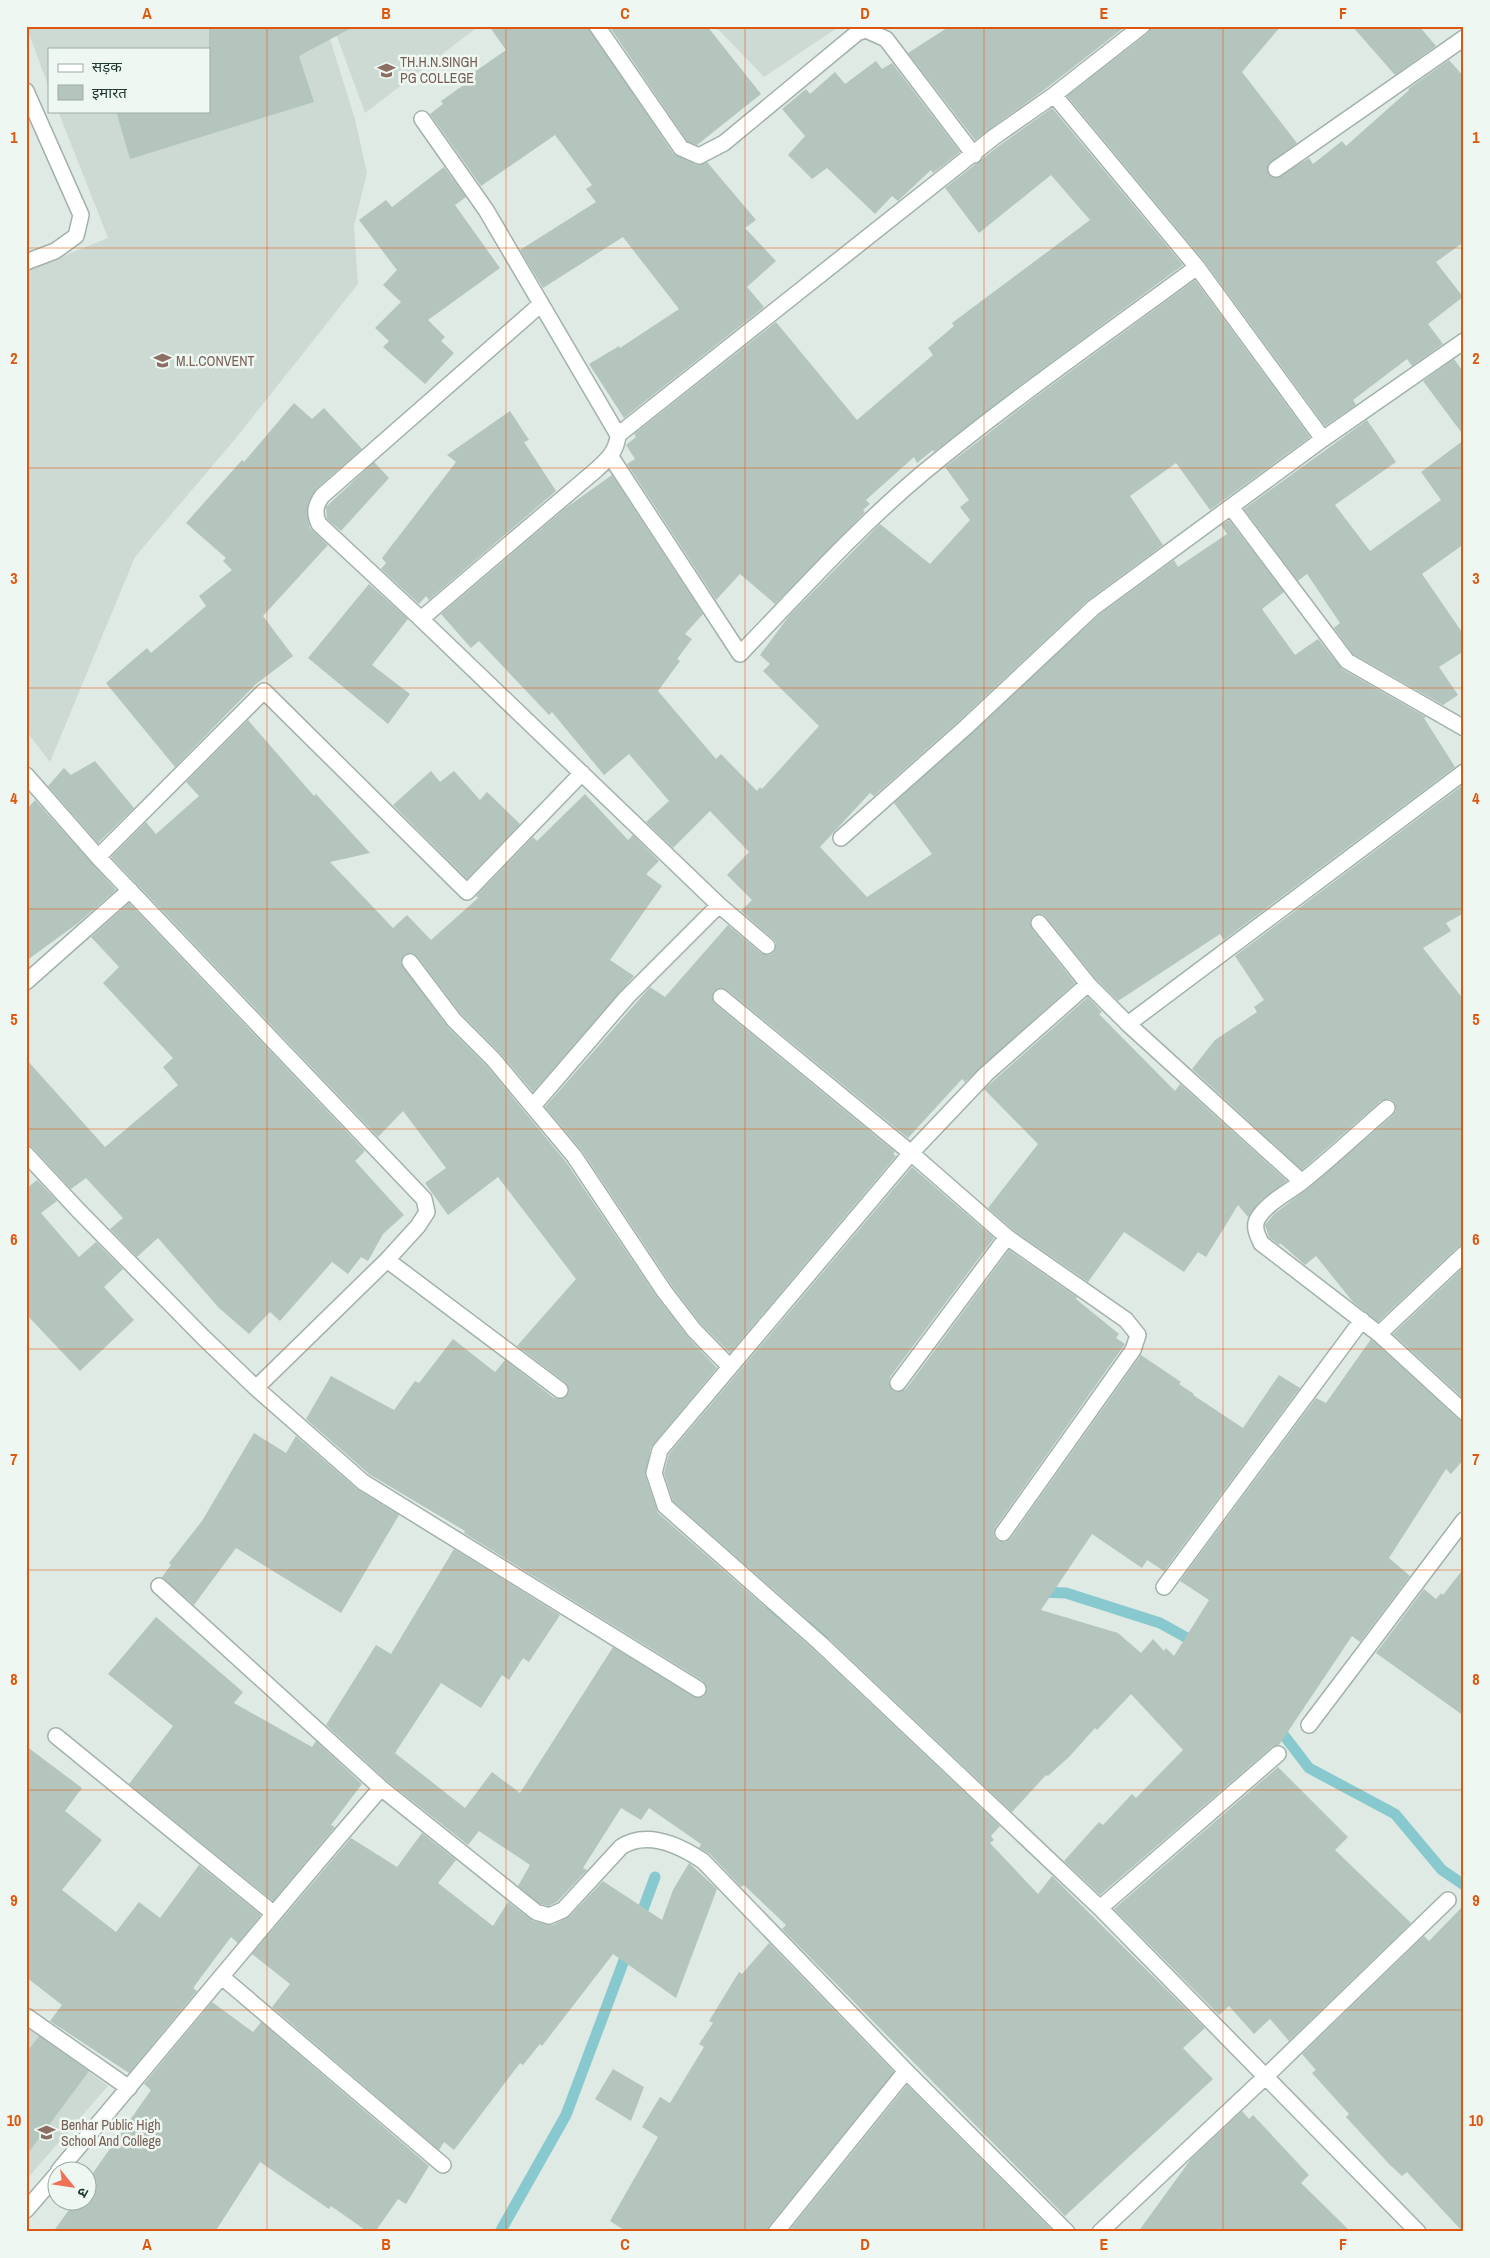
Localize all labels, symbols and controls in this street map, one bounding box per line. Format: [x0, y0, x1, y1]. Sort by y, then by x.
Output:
text: A [142, 2, 152, 24]
text: B [381, 2, 391, 24]
text: C [620, 2, 630, 24]
text: D [860, 2, 870, 24]
text: E [1100, 2, 1109, 24]
text: F [1339, 2, 1347, 24]
legend [48, 48, 210, 112]
place label: TH.H.N.SINGH PG COLLEGE [400, 53, 478, 87]
text: सड़क [92, 56, 122, 77]
school or university icon: TH.H.N.SINGH PG COLLEGE [376, 60, 396, 80]
text: इमारत [92, 82, 127, 103]
text: 1 [10, 126, 18, 148]
text: 1 [1472, 126, 1480, 148]
text: 2 [10, 347, 18, 369]
text: 2 [1472, 347, 1480, 369]
school or university icon: M.L.CONVENT [152, 351, 172, 371]
place label: M.L.CONVENT [176, 352, 254, 370]
text: 3 [10, 567, 18, 589]
text: 3 [1472, 567, 1480, 589]
text: 4 [10, 787, 18, 809]
text: 4 [1472, 787, 1480, 809]
text: 5 [10, 1008, 18, 1030]
text: 5 [1472, 1008, 1480, 1030]
text: 6 [10, 1228, 18, 1250]
text: 6 [1472, 1228, 1480, 1250]
text: 7 [10, 1448, 18, 1470]
text: 7 [1472, 1448, 1480, 1470]
text: 8 [10, 1668, 18, 1690]
text: 8 [1472, 1668, 1480, 1690]
text: 9 [10, 1889, 18, 1911]
text: 9 [1472, 1889, 1480, 1911]
text: 10 [7, 2109, 21, 2131]
text: 10 [1469, 2109, 1483, 2131]
place label: Benhar Public High School And College [61, 2116, 161, 2150]
school or university icon: Benhar Public High School And College [37, 2123, 57, 2143]
north arrow [48, 2160, 98, 2210]
text: उ [73, 2184, 93, 2201]
text: A [142, 2233, 152, 2255]
text: B [381, 2233, 391, 2255]
text: C [620, 2233, 630, 2255]
text: D [860, 2233, 870, 2255]
text: E [1100, 2233, 1109, 2255]
text: F [1339, 2233, 1347, 2255]

